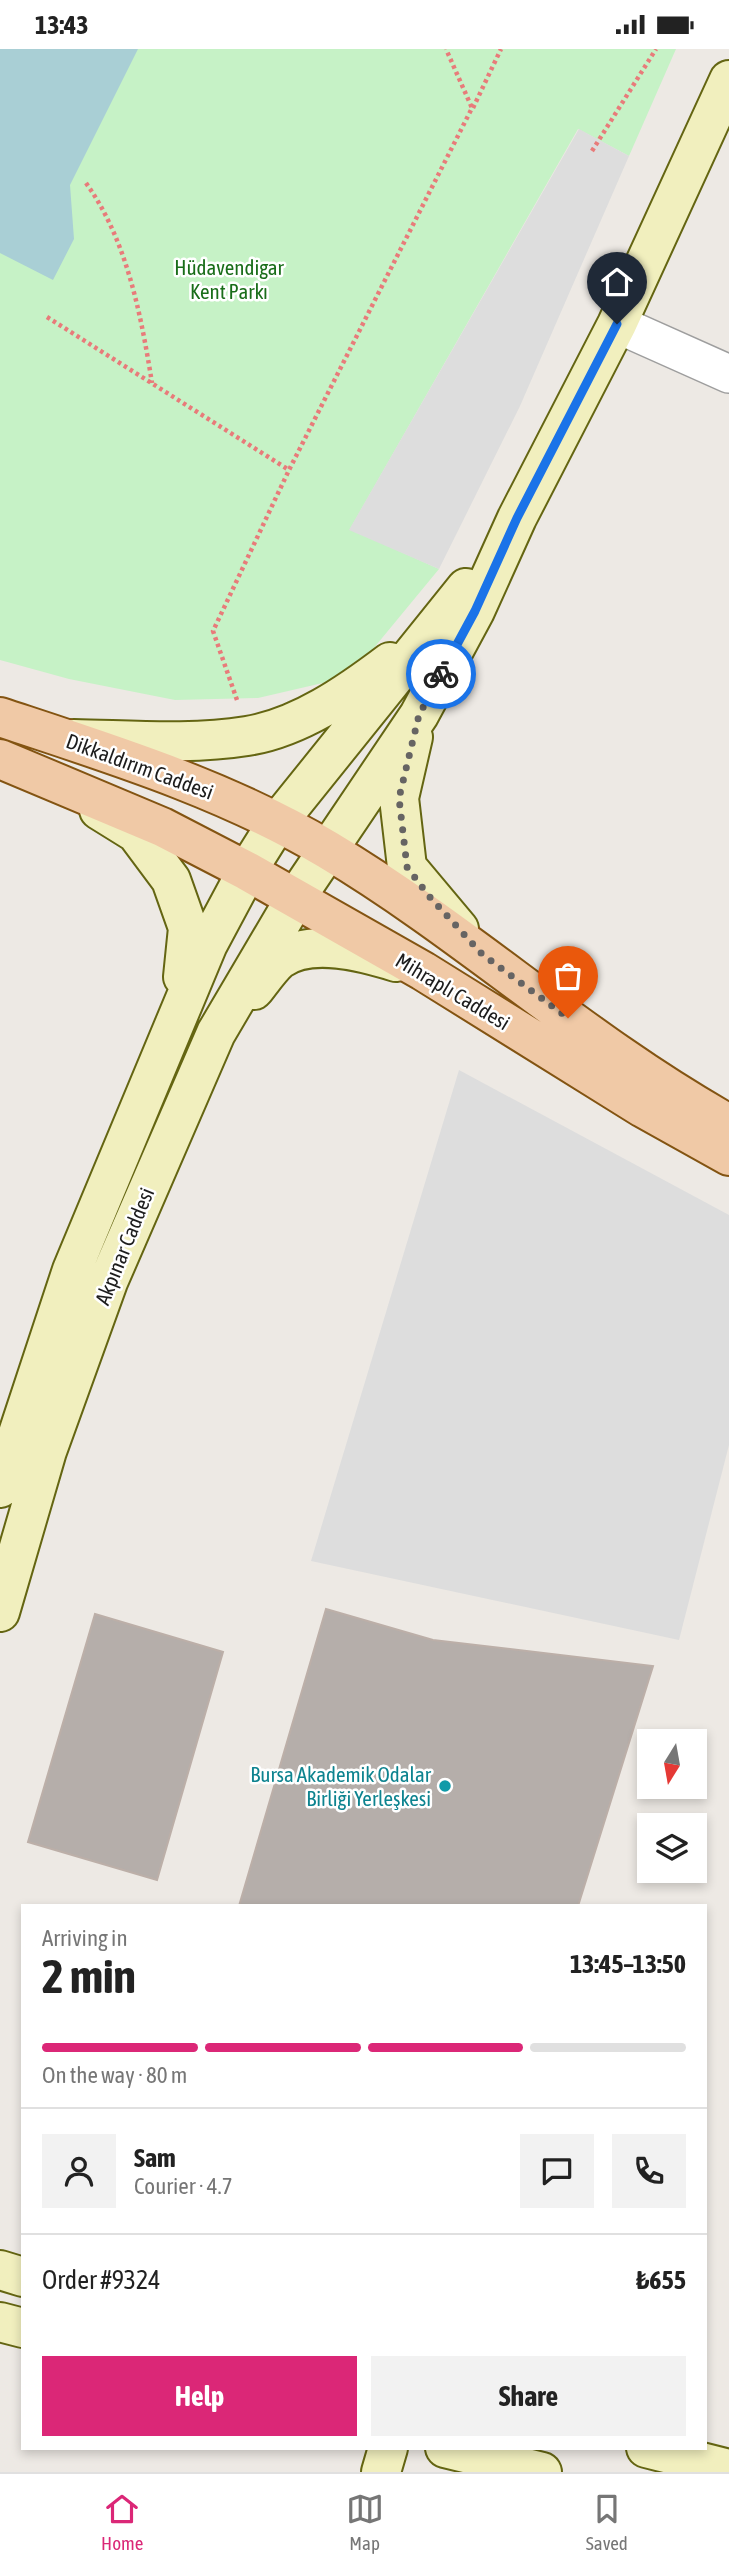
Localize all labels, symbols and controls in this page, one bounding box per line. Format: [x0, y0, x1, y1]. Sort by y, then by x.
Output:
text: 13:43 [35, 10, 89, 40]
pin [587, 252, 647, 324]
park label: Hüdavendigar Kent Parkı [174, 255, 285, 303]
icon: home [598, 263, 636, 301]
courier [406, 639, 476, 709]
icon: bike [422, 655, 460, 693]
street label: Dikkaldırım Caddesi [63, 728, 217, 804]
pin [538, 946, 598, 1018]
street label: Mihraplı Caddesi [392, 948, 514, 1034]
icon: bag [549, 957, 587, 995]
street label: Akpınar Caddesi [90, 1184, 158, 1308]
north arrow [637, 1729, 707, 1799]
map controls [637, 1729, 707, 1883]
place label: Bursa Akademik Odalar Birliği Yerleşkesi [250, 1762, 432, 1810]
marker: Bursa Akademik Odalar Birliği Yerleşkesi [437, 1778, 453, 1794]
button: layers [637, 1813, 707, 1883]
text: Arriving in [42, 1925, 128, 1951]
text: 13:45–13:50 [570, 1949, 686, 1979]
text: 2 min [42, 1950, 136, 2003]
text: On the way · 80 m [42, 2062, 187, 2088]
button: person [42, 2134, 116, 2208]
button: chat [520, 2134, 594, 2208]
button: phone [612, 2134, 686, 2208]
text: Sam [134, 2143, 176, 2173]
text: Courier · 4.7 [134, 2173, 233, 2199]
text: Order #9324 [42, 2265, 161, 2295]
text: ₺655 [636, 2265, 686, 2295]
button: Help [42, 2356, 357, 2436]
button: Share [371, 2356, 686, 2436]
tab: Home [101, 2490, 143, 2554]
tab: Map [346, 2490, 384, 2554]
tab: Saved [586, 2490, 628, 2554]

